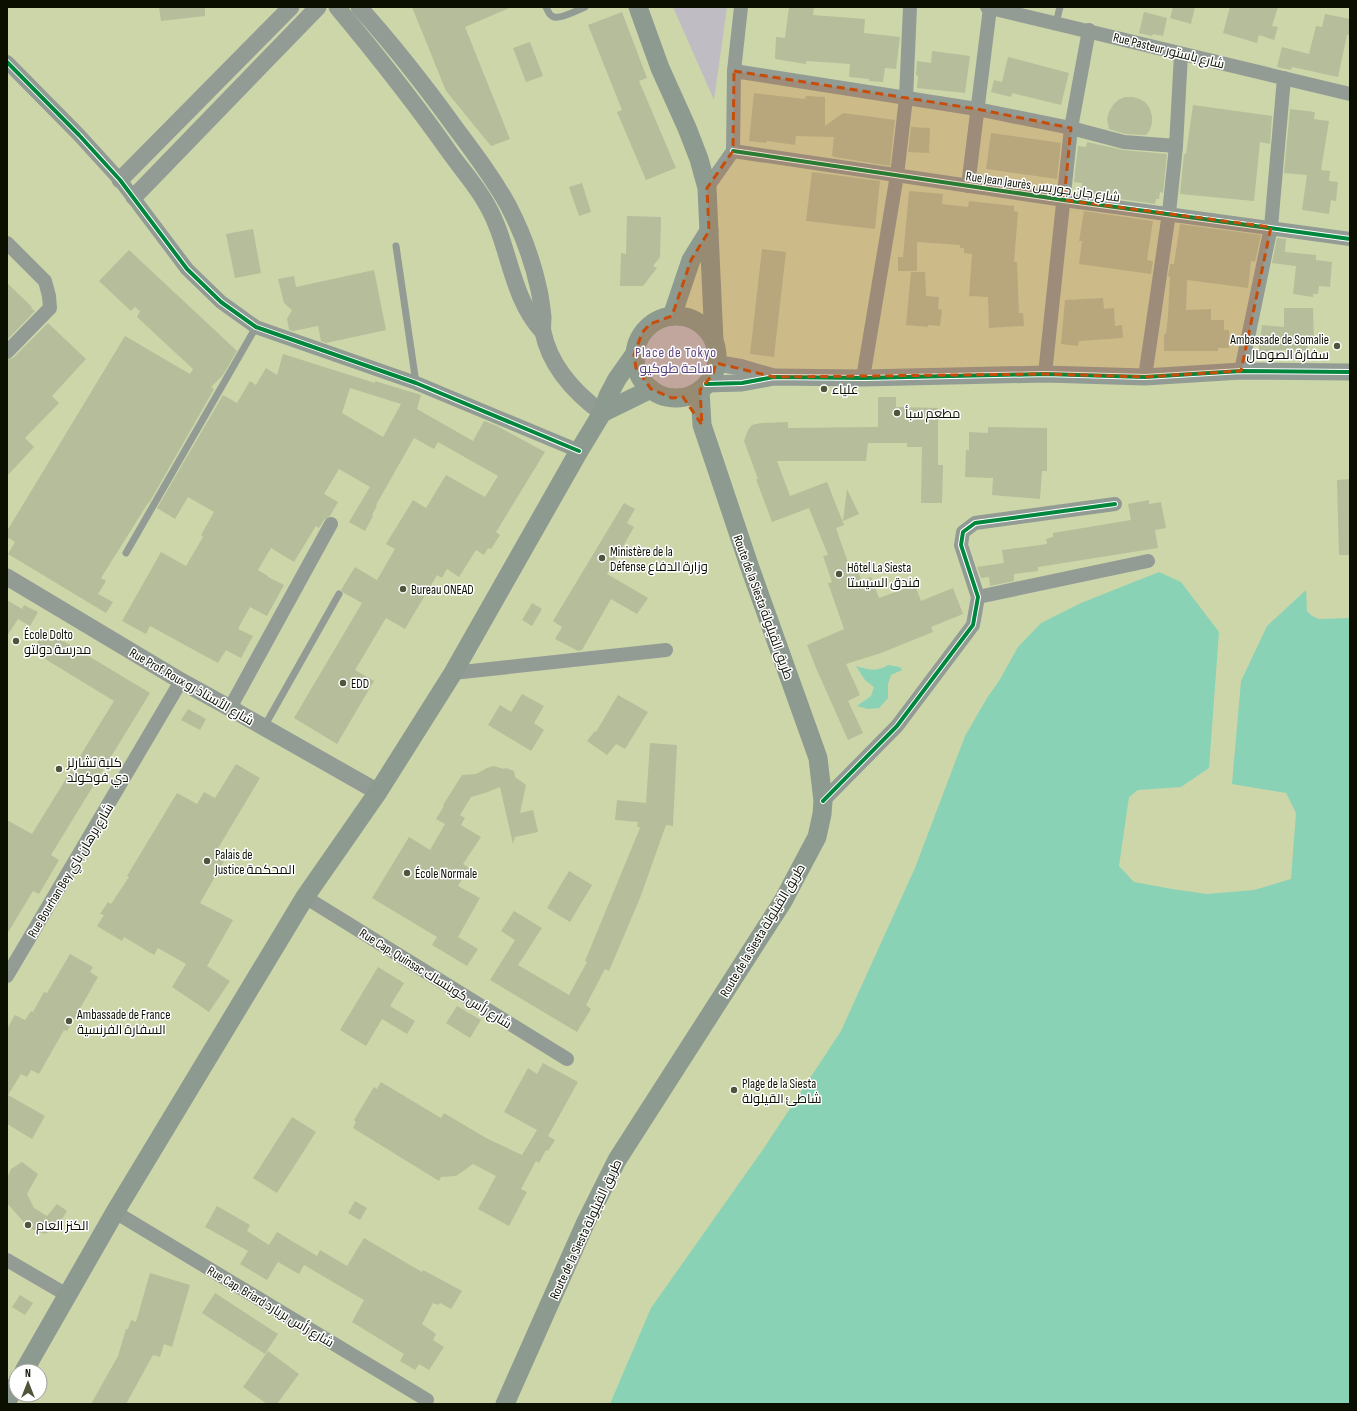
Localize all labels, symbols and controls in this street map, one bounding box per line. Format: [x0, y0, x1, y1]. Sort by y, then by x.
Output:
street label: Rue Pasteur شارع باستور [1111, 29, 1226, 73]
street label: Rue Jean Jaurès شارع جان جوريس [965, 168, 1121, 206]
place label: Ambassade de Somalie سفارة الصومال [1229, 332, 1329, 363]
marker: Ambassade de Somalie سفارة الصومال [1332, 341, 1342, 351]
district label: Place de Tokyo ساحة طوكيو [635, 344, 717, 377]
place label: علياء [832, 382, 858, 398]
marker: علياء [819, 384, 829, 394]
place label: مطعم سبأ [905, 405, 960, 423]
marker: مطعم سبأ [892, 408, 902, 418]
street label: Route de la Siesta طريق القيلولة [729, 533, 797, 682]
place label: Ministère de la Défense وزارة الدفاع [610, 544, 708, 575]
marker: Ministère de la Défense وزارة الدفاع [597, 553, 607, 563]
place label: Hôtel La Siesta فندق السيستا [847, 560, 920, 591]
marker: Hôtel La Siesta فندق السيستا [834, 569, 844, 579]
place label: Bureau ONEAD [411, 582, 474, 598]
marker: Bureau ONEAD [398, 584, 408, 594]
place label: École Dolto مدرسة دولتو [24, 627, 91, 658]
marker: École Dolto مدرسة دولتو [11, 636, 21, 646]
street label: Rue Prof. Roux شارع الأستاذ رو [127, 645, 256, 729]
place label: EDD [351, 676, 369, 692]
marker: EDD [338, 678, 348, 688]
place label: كلية تشارلز دي فوكولد [66, 755, 129, 788]
marker: كلية تشارلز دي فوكولد [54, 764, 64, 774]
street label: Rue Bourhan Bey شارع برهان باي [24, 800, 119, 942]
place label: Palais de Justice المحكمة [214, 847, 295, 878]
marker: Palais de Justice المحكمة [202, 856, 212, 866]
street label: Route de la Siesta طريق القيلولة [717, 861, 809, 1000]
place label: École Normale [415, 866, 477, 882]
marker: École Normale [402, 868, 412, 878]
street label: Rue Cap. Quinsac شارع رأس كوينساك [356, 924, 515, 1032]
place label: Ambassade de France السفارة الفرنسية [76, 1007, 171, 1038]
marker: Ambassade de France السفارة الفرنسية [64, 1016, 74, 1026]
place label: Plage de la Siesta شاطئ القيلولة [742, 1076, 822, 1107]
marker: Plage de la Siesta شاطئ القيلولة [729, 1085, 739, 1095]
street label: Route de la Siesta طريق القيلولة [546, 1157, 625, 1302]
place label: الكنز العام [36, 1218, 89, 1235]
marker: الكنز العام [23, 1220, 33, 1230]
street label: Rue Cap. Briard شارع رأس بريارد [204, 1262, 337, 1351]
north arrow [8, 1363, 48, 1403]
text: N [25, 1367, 31, 1380]

